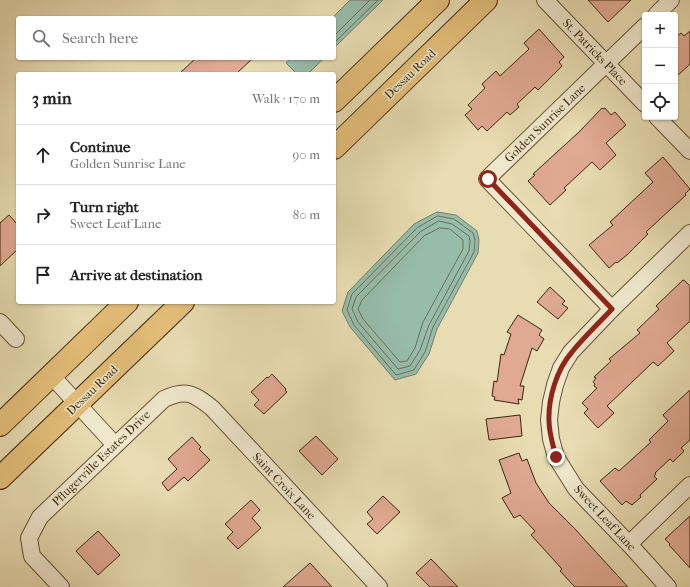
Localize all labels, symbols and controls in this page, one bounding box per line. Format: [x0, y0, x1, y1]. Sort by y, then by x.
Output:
map controls [642, 12, 678, 120]
button: + [642, 12, 678, 48]
search box [16, 16, 336, 60]
street label: St. Patricks Place [560, 16, 630, 88]
icon: search [30, 27, 52, 49]
text: Search here [62, 29, 138, 47]
street label: Dessau Road [382, 46, 439, 102]
button: − [642, 48, 678, 84]
street label: Golden Sunrise Lane [502, 81, 588, 165]
button: locate [642, 84, 678, 120]
text: 3 min [32, 88, 72, 108]
text: Walk · 170 m [252, 91, 320, 106]
text: Continue [70, 138, 130, 156]
icon: ahead [32, 144, 54, 166]
text: 90 m [292, 147, 320, 162]
text: Golden Sunrise Lane [70, 156, 186, 171]
route start [479, 170, 497, 188]
text: Turn right [70, 198, 139, 216]
icon: right [32, 204, 54, 226]
text: 80 m [293, 207, 320, 222]
text: Sweet Leaf Lane [70, 216, 161, 231]
icon: arrive [32, 264, 54, 286]
text: Arrive at destination [70, 266, 202, 284]
street label: Dessau Road [64, 362, 121, 418]
street label: Pflugerville Estates Drive [49, 407, 153, 509]
route end [547, 448, 565, 466]
street label: Saint Croix Lane [250, 450, 319, 522]
street label: Sweet Leaf Lane [571, 482, 639, 554]

